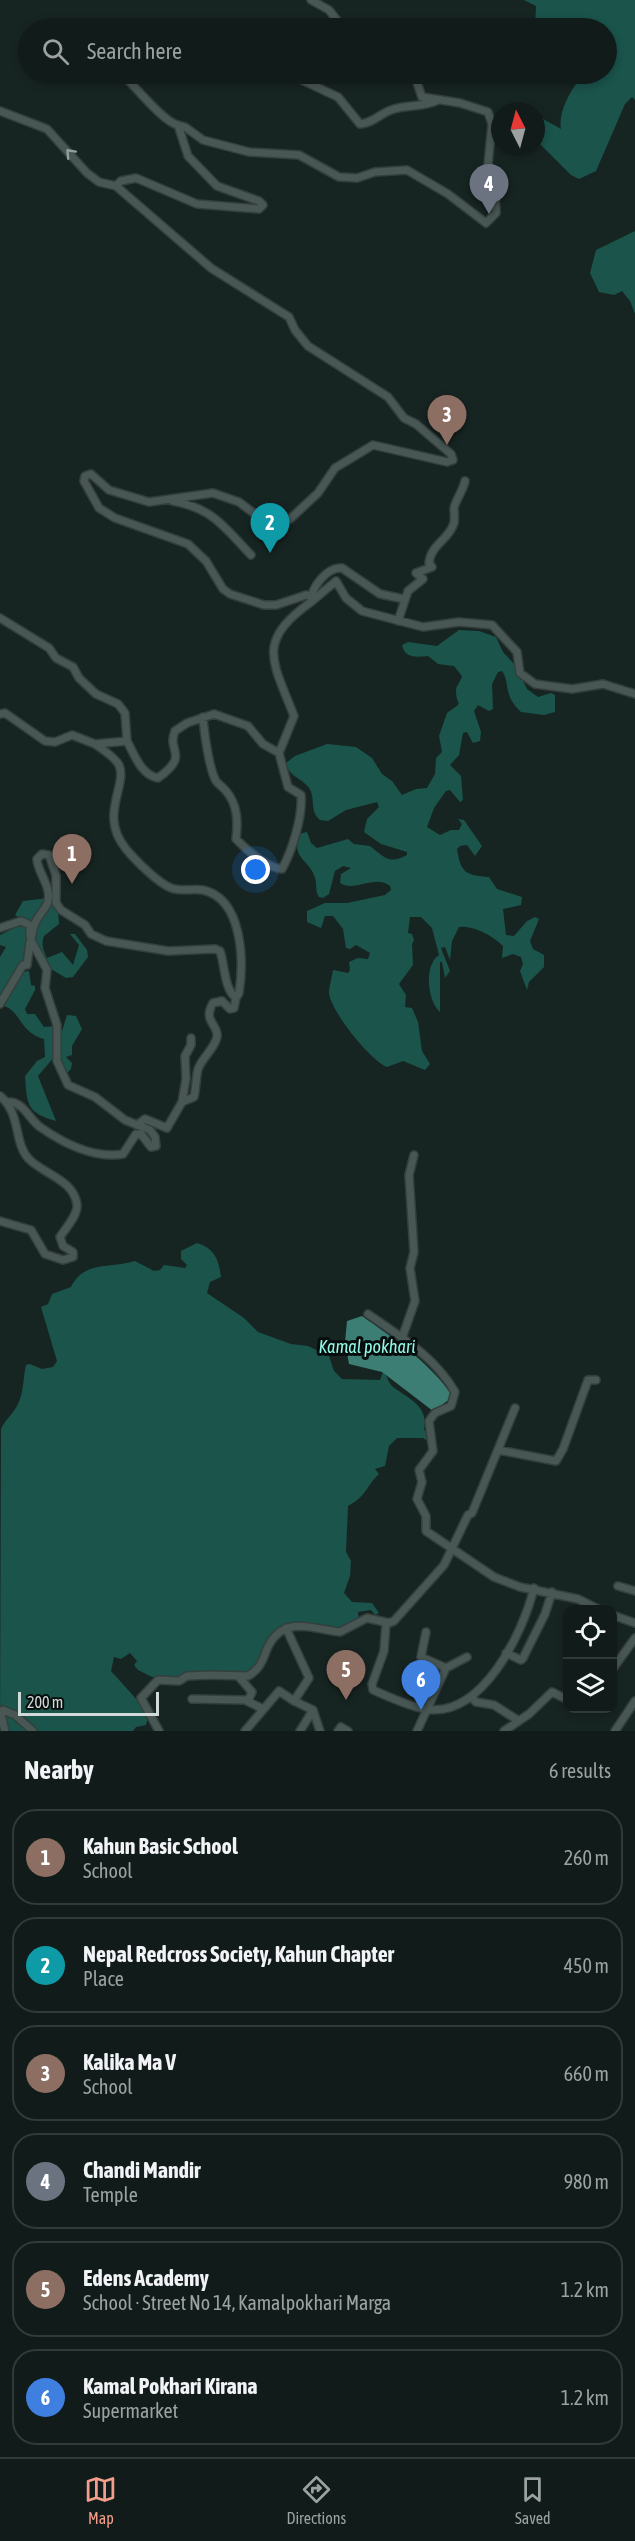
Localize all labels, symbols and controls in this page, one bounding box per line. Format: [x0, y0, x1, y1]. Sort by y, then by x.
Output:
search box [18, 18, 617, 84]
icon: search [39, 35, 72, 68]
text: Search here [87, 38, 182, 64]
north arrow [491, 102, 545, 156]
one-way arrow [66, 150, 77, 160]
pin: 4 [470, 164, 508, 214]
pin: 3 [428, 396, 466, 445]
pin: 2 [250, 504, 290, 553]
pin: 1 [52, 834, 92, 884]
your location [241, 855, 270, 884]
water label: Kamal pokhari [319, 1336, 415, 1357]
map controls [563, 1605, 617, 1713]
button: locate [563, 1605, 617, 1659]
pin: 5 [326, 1650, 366, 1700]
button: layers [563, 1659, 617, 1713]
pin: 6 [402, 1660, 440, 1710]
scale bar [18, 1689, 159, 1716]
text: 200 m [27, 1693, 63, 1711]
text: Nearby [24, 1755, 94, 1785]
text: 6 results [549, 1759, 611, 1782]
text: Kahun Basic School [83, 1833, 238, 1859]
text: 1 [41, 1846, 50, 1869]
text: 260 m [564, 1846, 609, 1869]
text: School [83, 1859, 133, 1882]
text: Nepal Redcross Society, Kahun Chapter [83, 1941, 394, 1967]
text: 2 [41, 1954, 50, 1977]
text: 450 m [564, 1954, 609, 1977]
text: Place [83, 1967, 124, 1990]
text: Kalika Ma V [83, 2049, 176, 2075]
text: 3 [41, 2062, 50, 2085]
text: 660 m [564, 2062, 609, 2085]
text: School [83, 2075, 133, 2098]
text: Chandi Mandir [83, 2157, 201, 2183]
text: 4 [41, 2170, 50, 2193]
text: 980 m [564, 2170, 609, 2193]
text: Temple [83, 2183, 138, 2206]
text: Edens Academy [83, 2265, 209, 2291]
text: 5 [41, 2278, 50, 2301]
text: 1.2 km [561, 2278, 609, 2301]
text: School · Street No 14, Kamalpokhari Marga [83, 2291, 391, 2314]
text: Kamal Pokhari Kirana [83, 2373, 258, 2399]
text: 6 [41, 2386, 50, 2409]
text: 1.2 km [561, 2386, 609, 2409]
text: Supermarket [83, 2399, 178, 2422]
tab: Map [84, 2473, 117, 2527]
tab: Directions [286, 2473, 346, 2527]
tab: Saved [515, 2473, 550, 2527]

